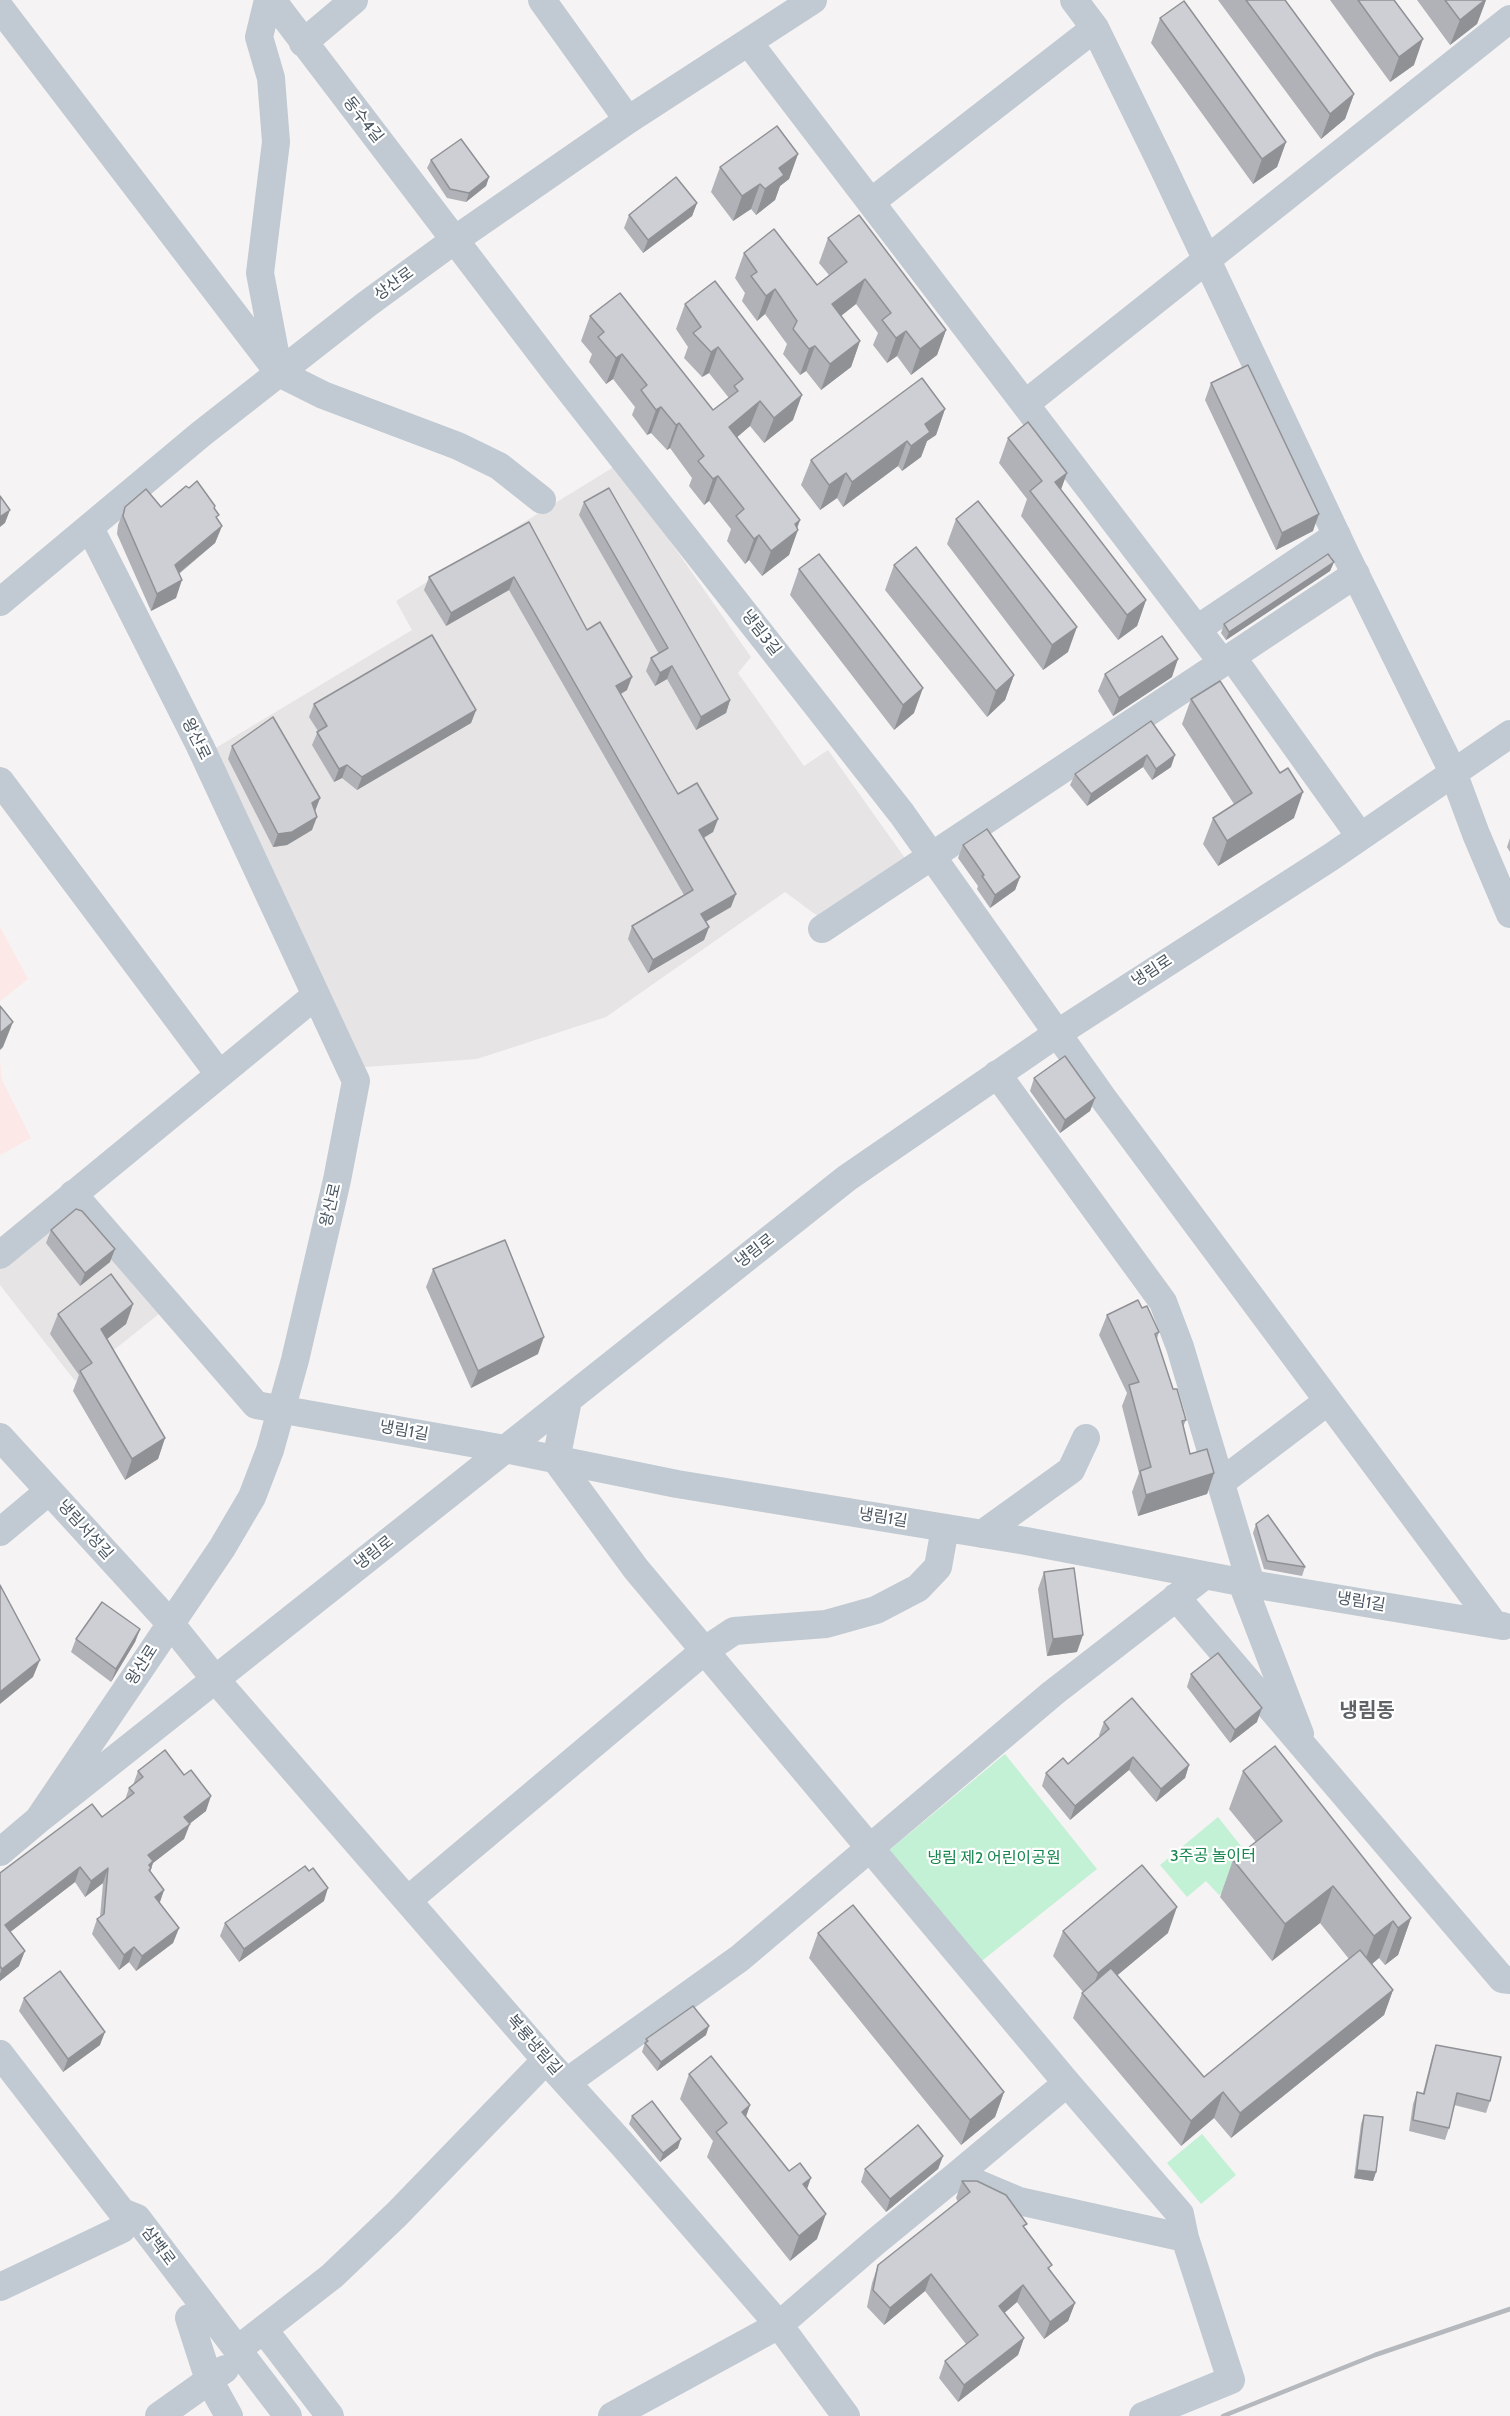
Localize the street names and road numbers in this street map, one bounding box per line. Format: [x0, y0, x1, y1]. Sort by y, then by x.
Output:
street label: 동수4길 [339, 93, 387, 147]
street label: 상산로 [370, 263, 418, 305]
street label: 냉림3길 [737, 606, 785, 660]
street label: 왕산로 [178, 715, 214, 763]
street label: 냉림로 [1128, 951, 1176, 991]
street label: 왕산로 [317, 1181, 345, 1229]
street label: 냉림로 [732, 1230, 778, 1272]
street label: 냉림1길 [378, 1417, 430, 1445]
street label: 냉림서성길 [53, 1496, 117, 1564]
street label: 냉림1길 [857, 1505, 909, 1531]
street label: 냉림로 [351, 1532, 397, 1574]
street label: 냉림1길 [1335, 1589, 1387, 1615]
street label: 왕산로 [122, 1641, 162, 1689]
street label: 복룡냉림길 [503, 2011, 565, 2079]
street label: 삼백로 [137, 2223, 179, 2269]

